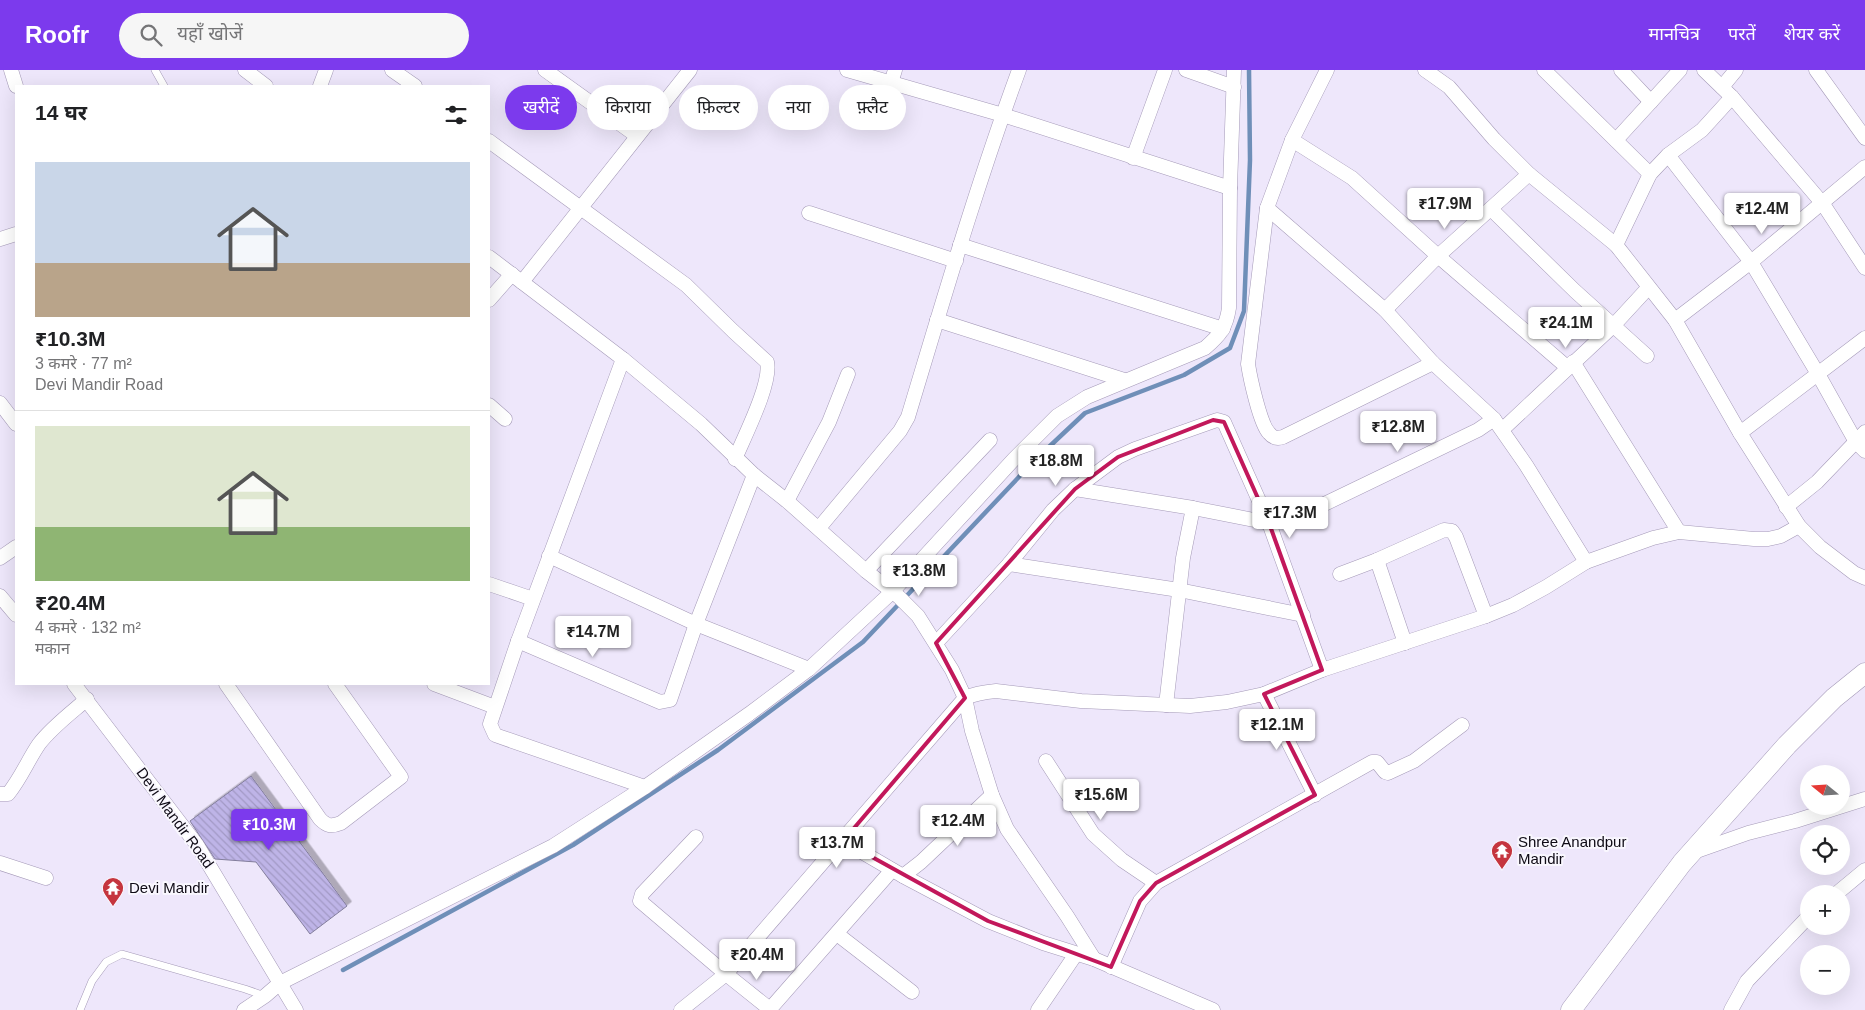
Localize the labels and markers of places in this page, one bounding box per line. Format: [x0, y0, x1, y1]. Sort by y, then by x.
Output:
pin: ₹17.9M [1404, 188, 1486, 230]
pin: ₹12.4M [1721, 192, 1803, 235]
pin: ₹24.1M [1525, 306, 1607, 349]
pin: ₹12.8M [1357, 410, 1439, 453]
pin: ₹18.8M [1015, 444, 1097, 487]
pin: ₹17.3M [1249, 496, 1331, 539]
pin: ₹13.8M [878, 554, 960, 597]
pin: ₹14.7M [552, 616, 634, 658]
pin: ₹12.1M [1236, 708, 1318, 751]
pin: ₹15.6M [1060, 778, 1142, 821]
pin: ₹12.4M [917, 804, 999, 847]
pin: ₹10.3M [228, 808, 310, 851]
pin: ₹13.7M [796, 826, 878, 869]
place label: Shree Anandpur Mandir [1518, 833, 1626, 867]
temple icon: Shree Anandpur Mandir [1490, 839, 1514, 870]
temple icon: Devi Mandir [101, 876, 125, 907]
place label: Devi Mandir [129, 879, 209, 896]
pin: ₹20.4M [716, 938, 798, 981]

